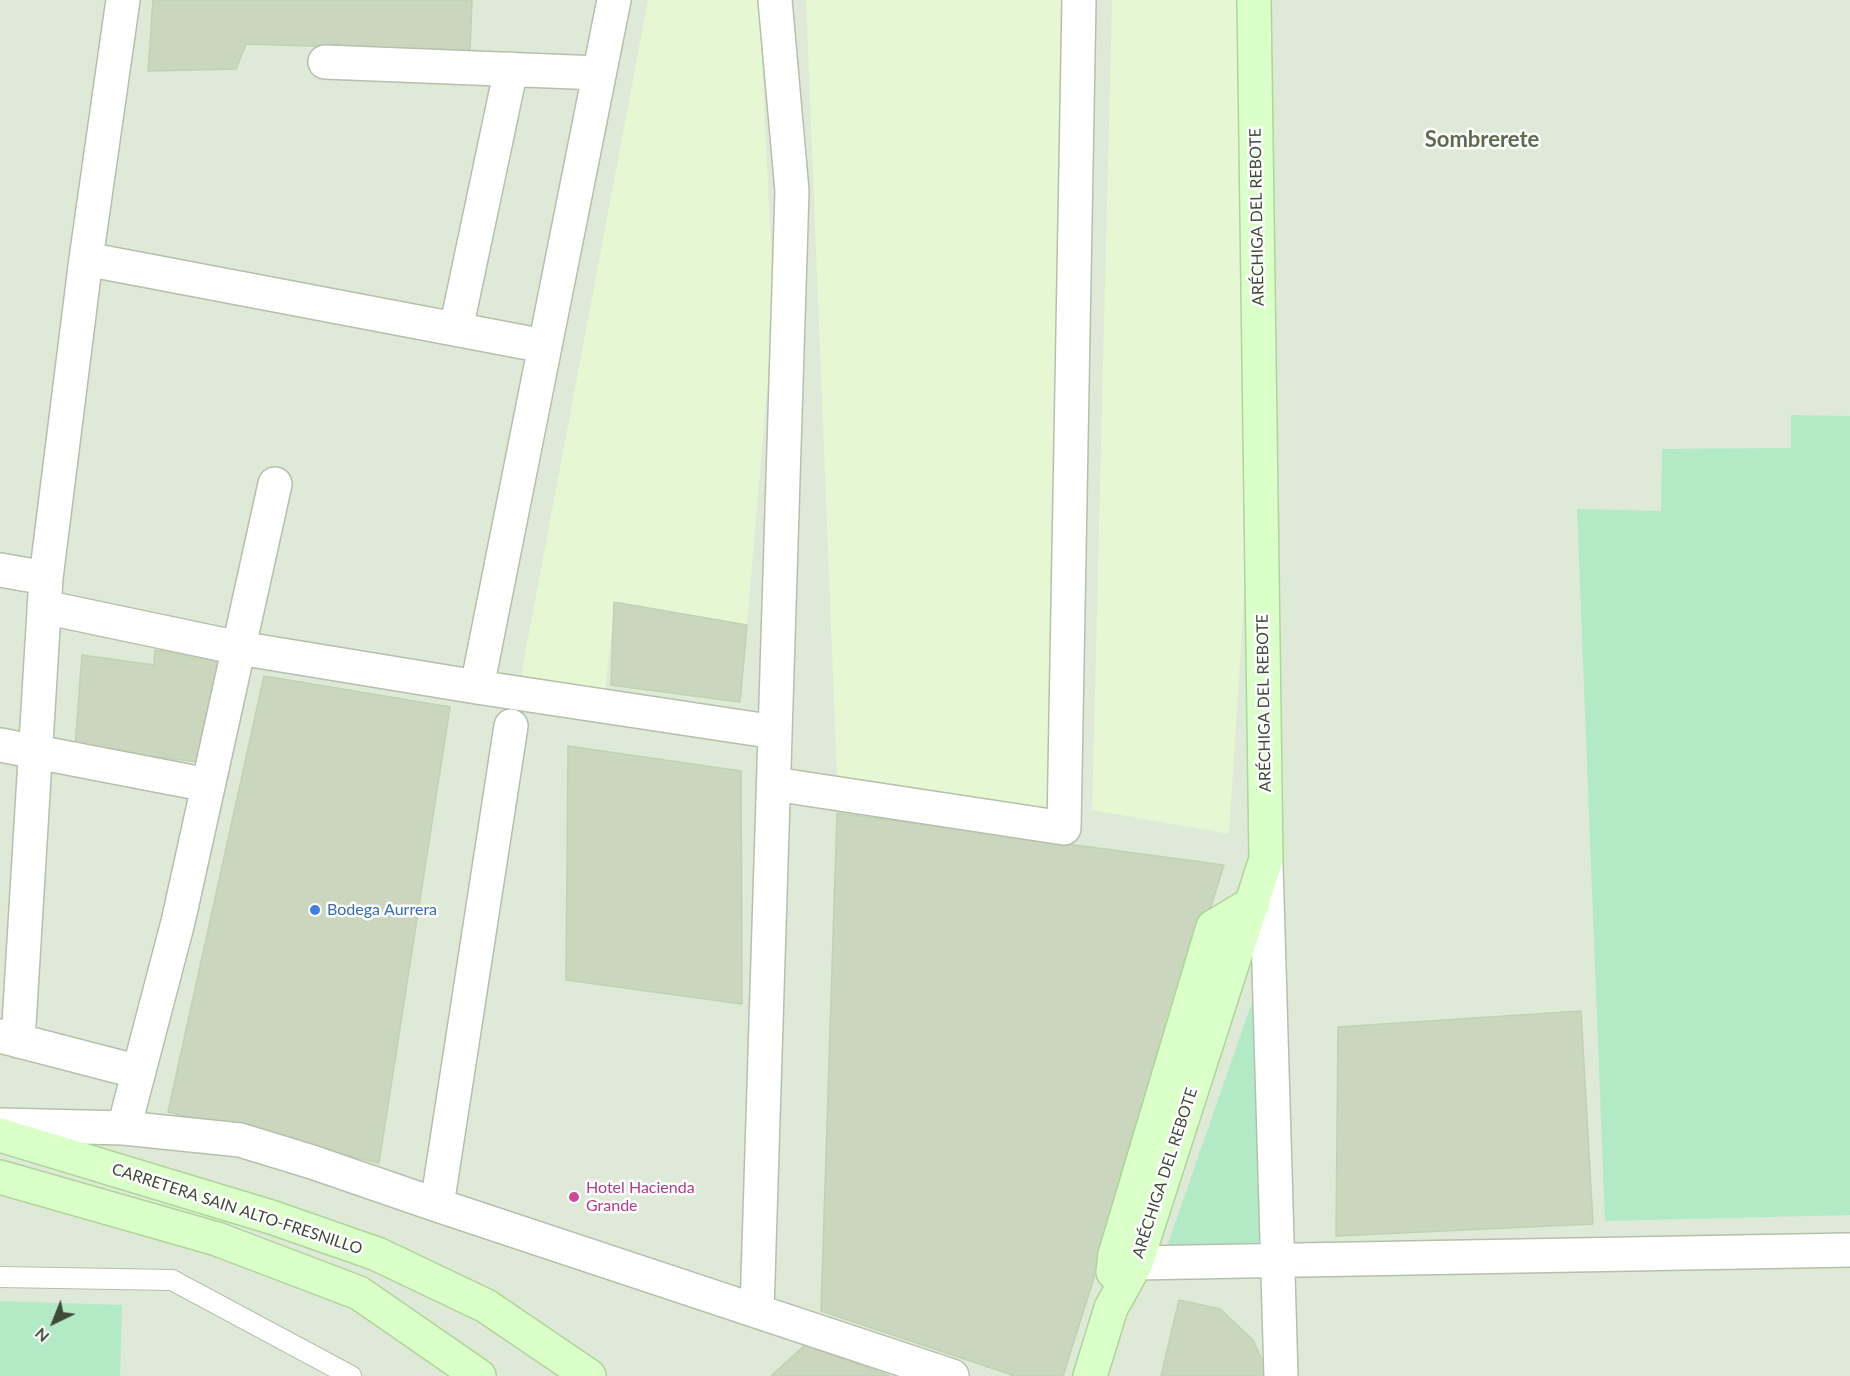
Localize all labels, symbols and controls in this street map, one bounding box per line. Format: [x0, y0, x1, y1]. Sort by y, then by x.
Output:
district label: Sombrerete [1425, 127, 1539, 153]
street label: ARÉCHIGA DEL REBOTE [1246, 128, 1268, 306]
street label: ARÉCHIGA DEL REBOTE [1253, 614, 1275, 792]
place label: Bodega Aurrera [327, 900, 437, 920]
marker: Bodega Aurrera [308, 903, 322, 917]
street label: ARÉCHIGA DEL REBOTE [1128, 1085, 1202, 1261]
street label: CARRETERA SAIN ALTO-FRESNILLO [109, 1159, 365, 1259]
place label: Hotel Hacienda Grande [586, 1178, 695, 1216]
marker: Hotel Hacienda Grande [567, 1190, 581, 1204]
north arrow [24, 1292, 84, 1352]
text: N [30, 1324, 52, 1347]

